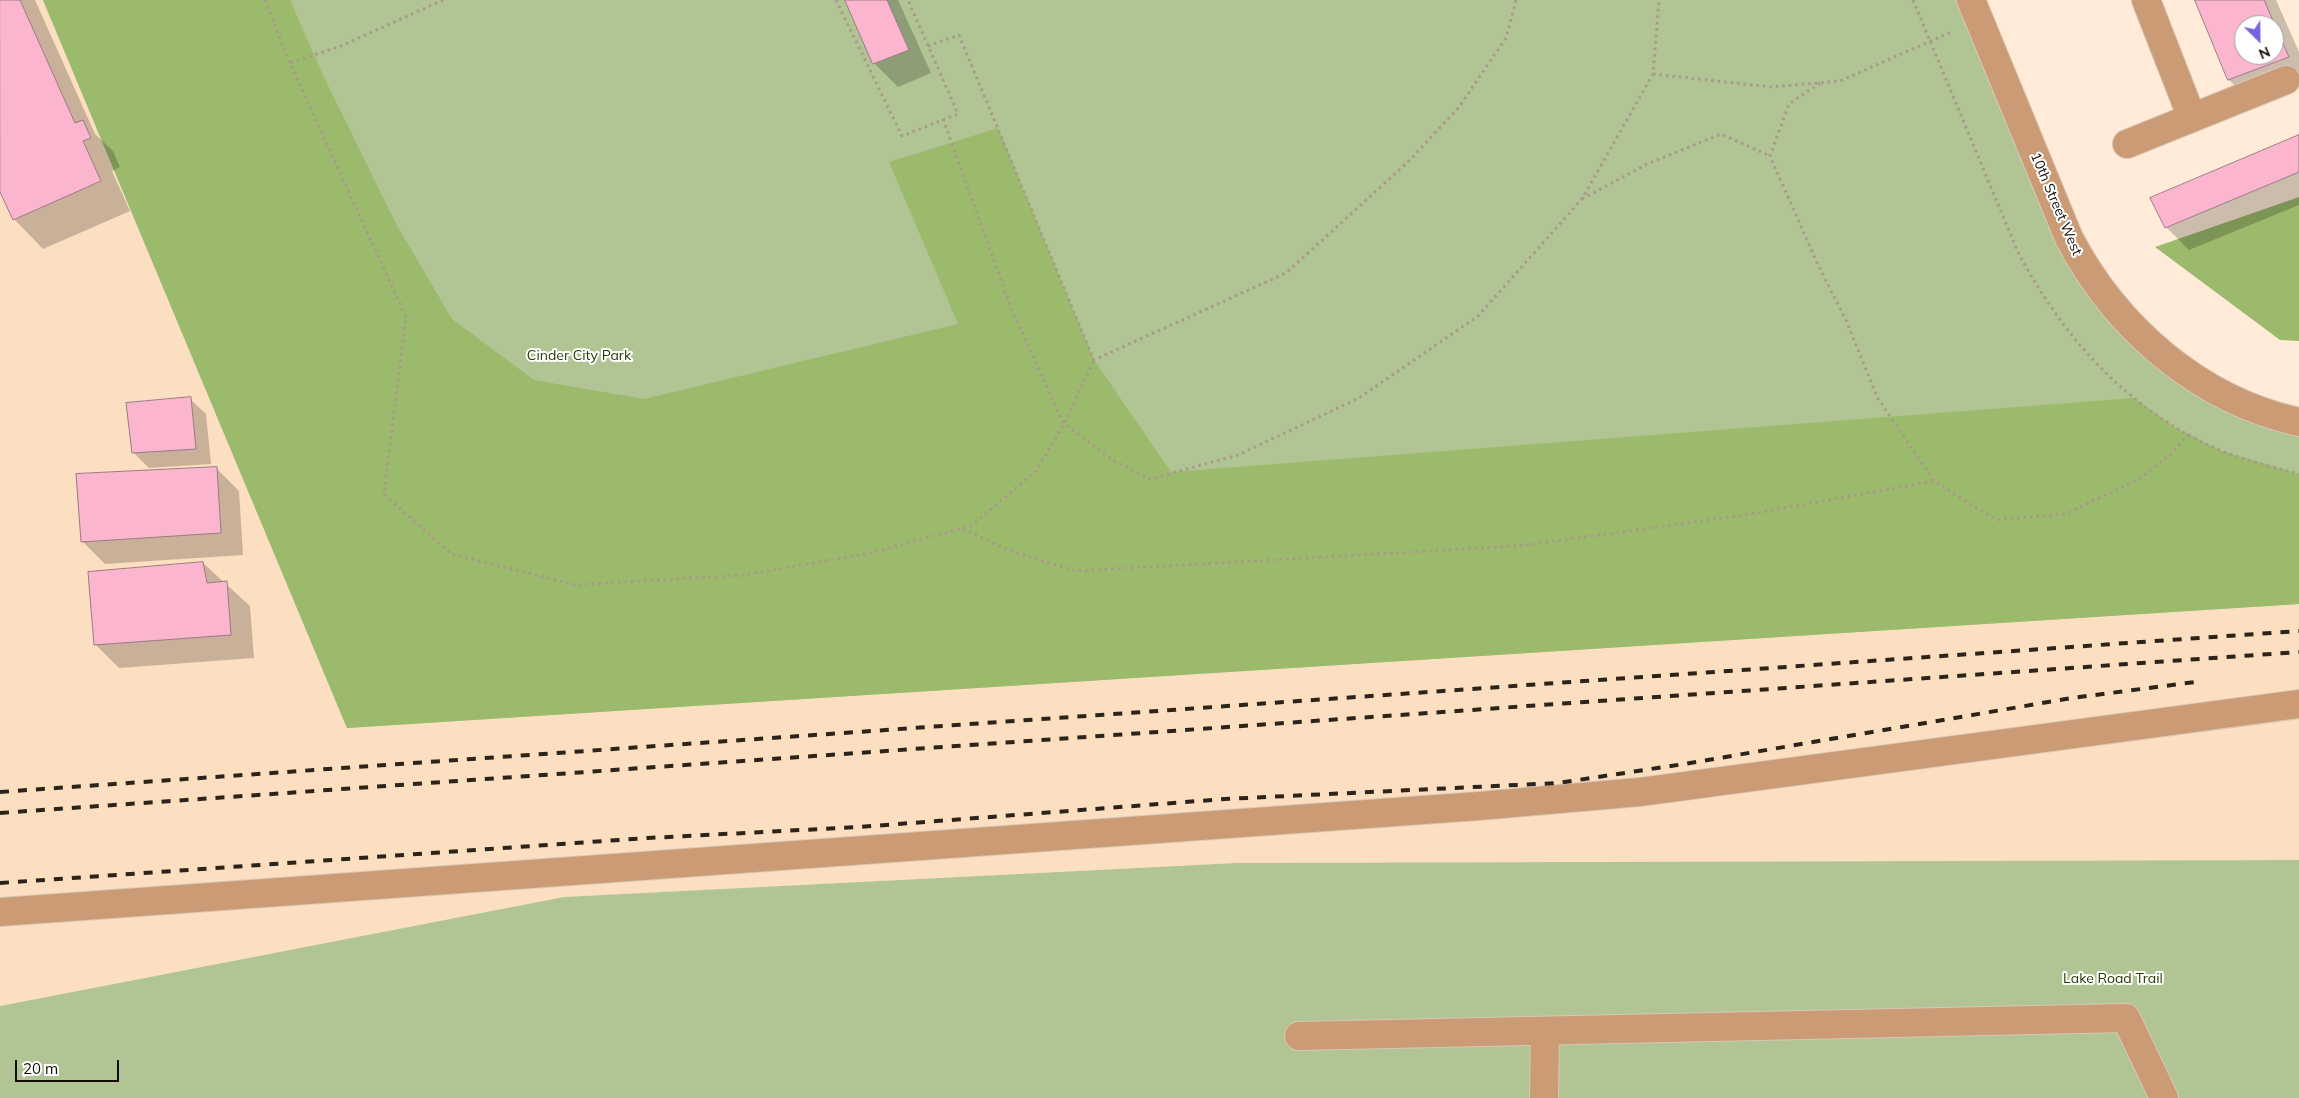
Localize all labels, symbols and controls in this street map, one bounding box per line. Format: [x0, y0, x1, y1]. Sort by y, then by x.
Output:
north arrow [2234, 15, 2284, 65]
text: N [2256, 43, 2273, 63]
street label: 10th Street West [2027, 150, 2085, 258]
park label: Cinder City Park [527, 348, 631, 364]
park label: Lake Road Trail [2063, 971, 2163, 987]
scale bar [18, 1050, 121, 1082]
text: 20 m [23, 1059, 58, 1078]

